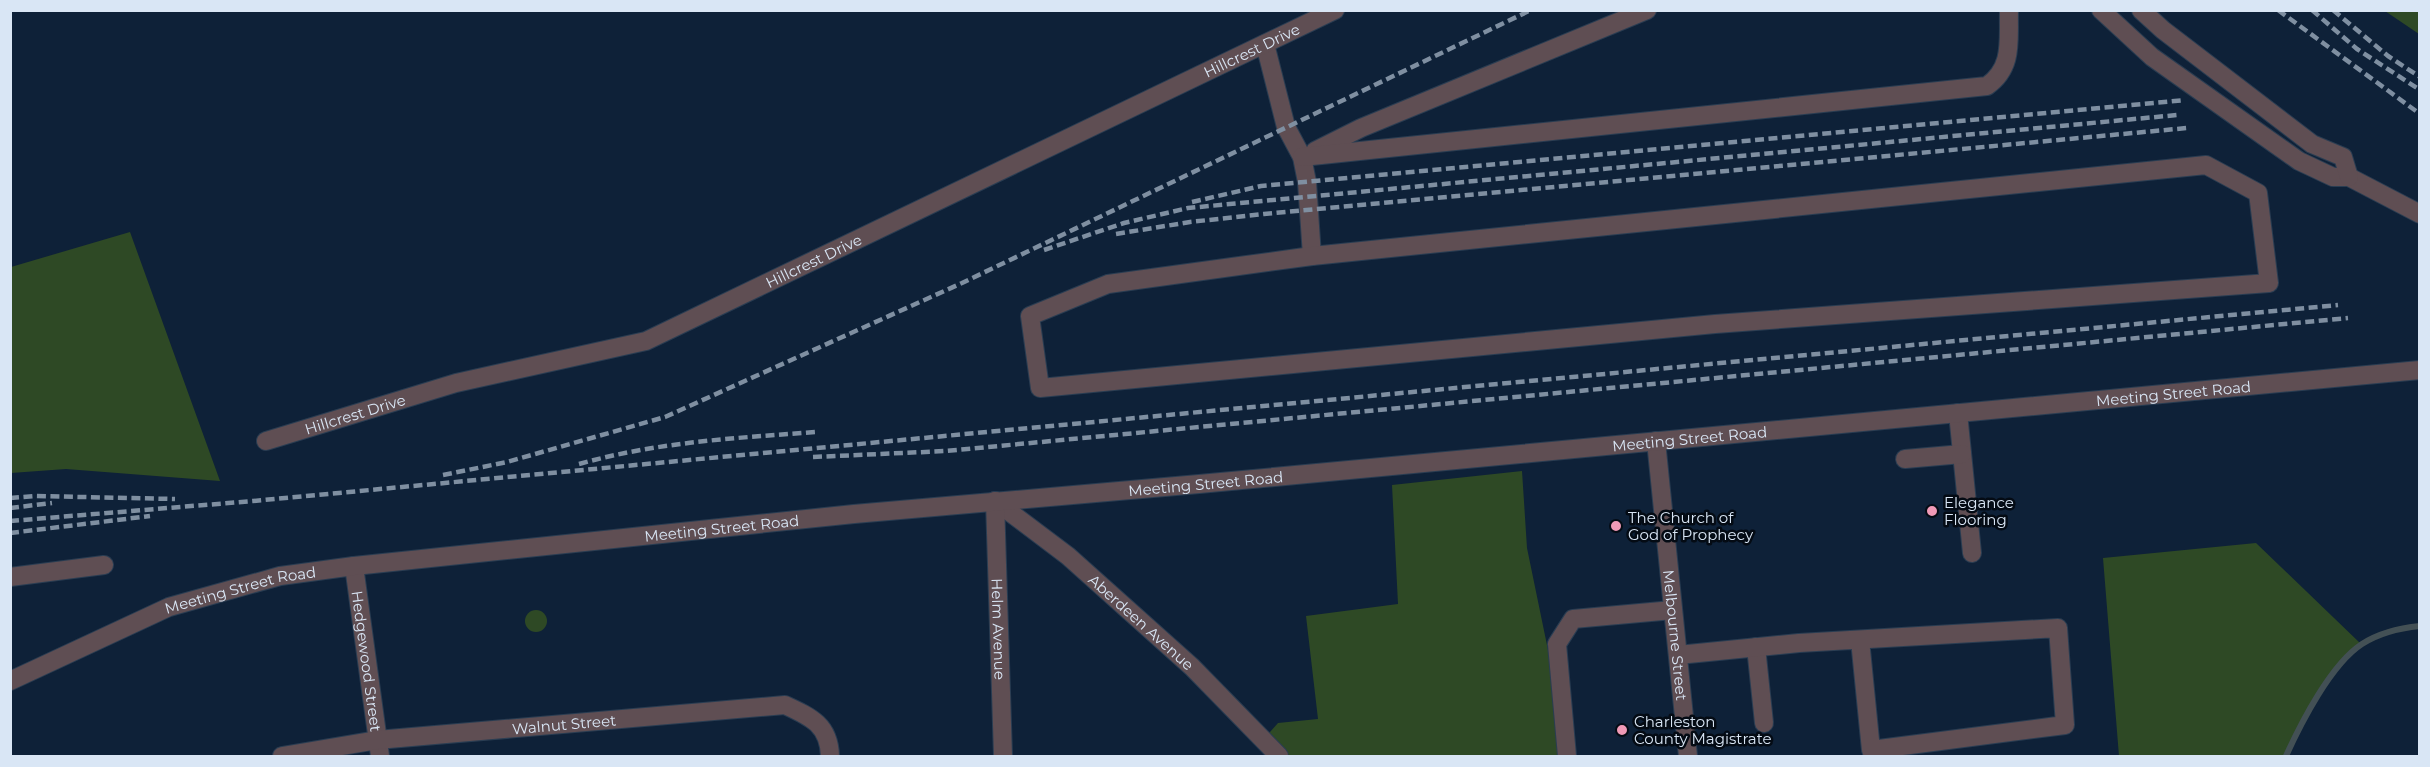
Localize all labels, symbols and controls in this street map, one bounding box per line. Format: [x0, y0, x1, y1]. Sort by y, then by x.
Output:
street label: Hillcrest Drive [1200, 19, 1303, 81]
street label: Hillcrest Drive [762, 229, 865, 292]
street label: Meeting Street Road [2095, 376, 2252, 410]
street label: Hillcrest Drive [302, 390, 408, 438]
street label: Meeting Street Road [1611, 422, 1768, 455]
street label: Meeting Street Road [1127, 467, 1284, 500]
place label: Elegance Flooring [1944, 493, 2014, 529]
marker: Elegance Flooring [1925, 504, 1939, 518]
place label: The Church of God of Prophecy [1628, 508, 1754, 544]
street label: Meeting Street Road [643, 510, 800, 545]
marker: The Church of God of Prophecy [1609, 519, 1623, 533]
street label: Meeting Street Road [162, 562, 317, 617]
street label: Melbourne Street [1660, 569, 1692, 701]
street label: Aberdeen Avenue [1085, 570, 1198, 674]
street label: Helm Avenue [988, 578, 1010, 680]
street label: Hedgewood Street [348, 590, 386, 733]
street label: Walnut Street [511, 710, 617, 738]
place label: Charleston County Magistrate [1634, 712, 1772, 748]
marker: Charleston County Magistrate [1615, 723, 1629, 737]

